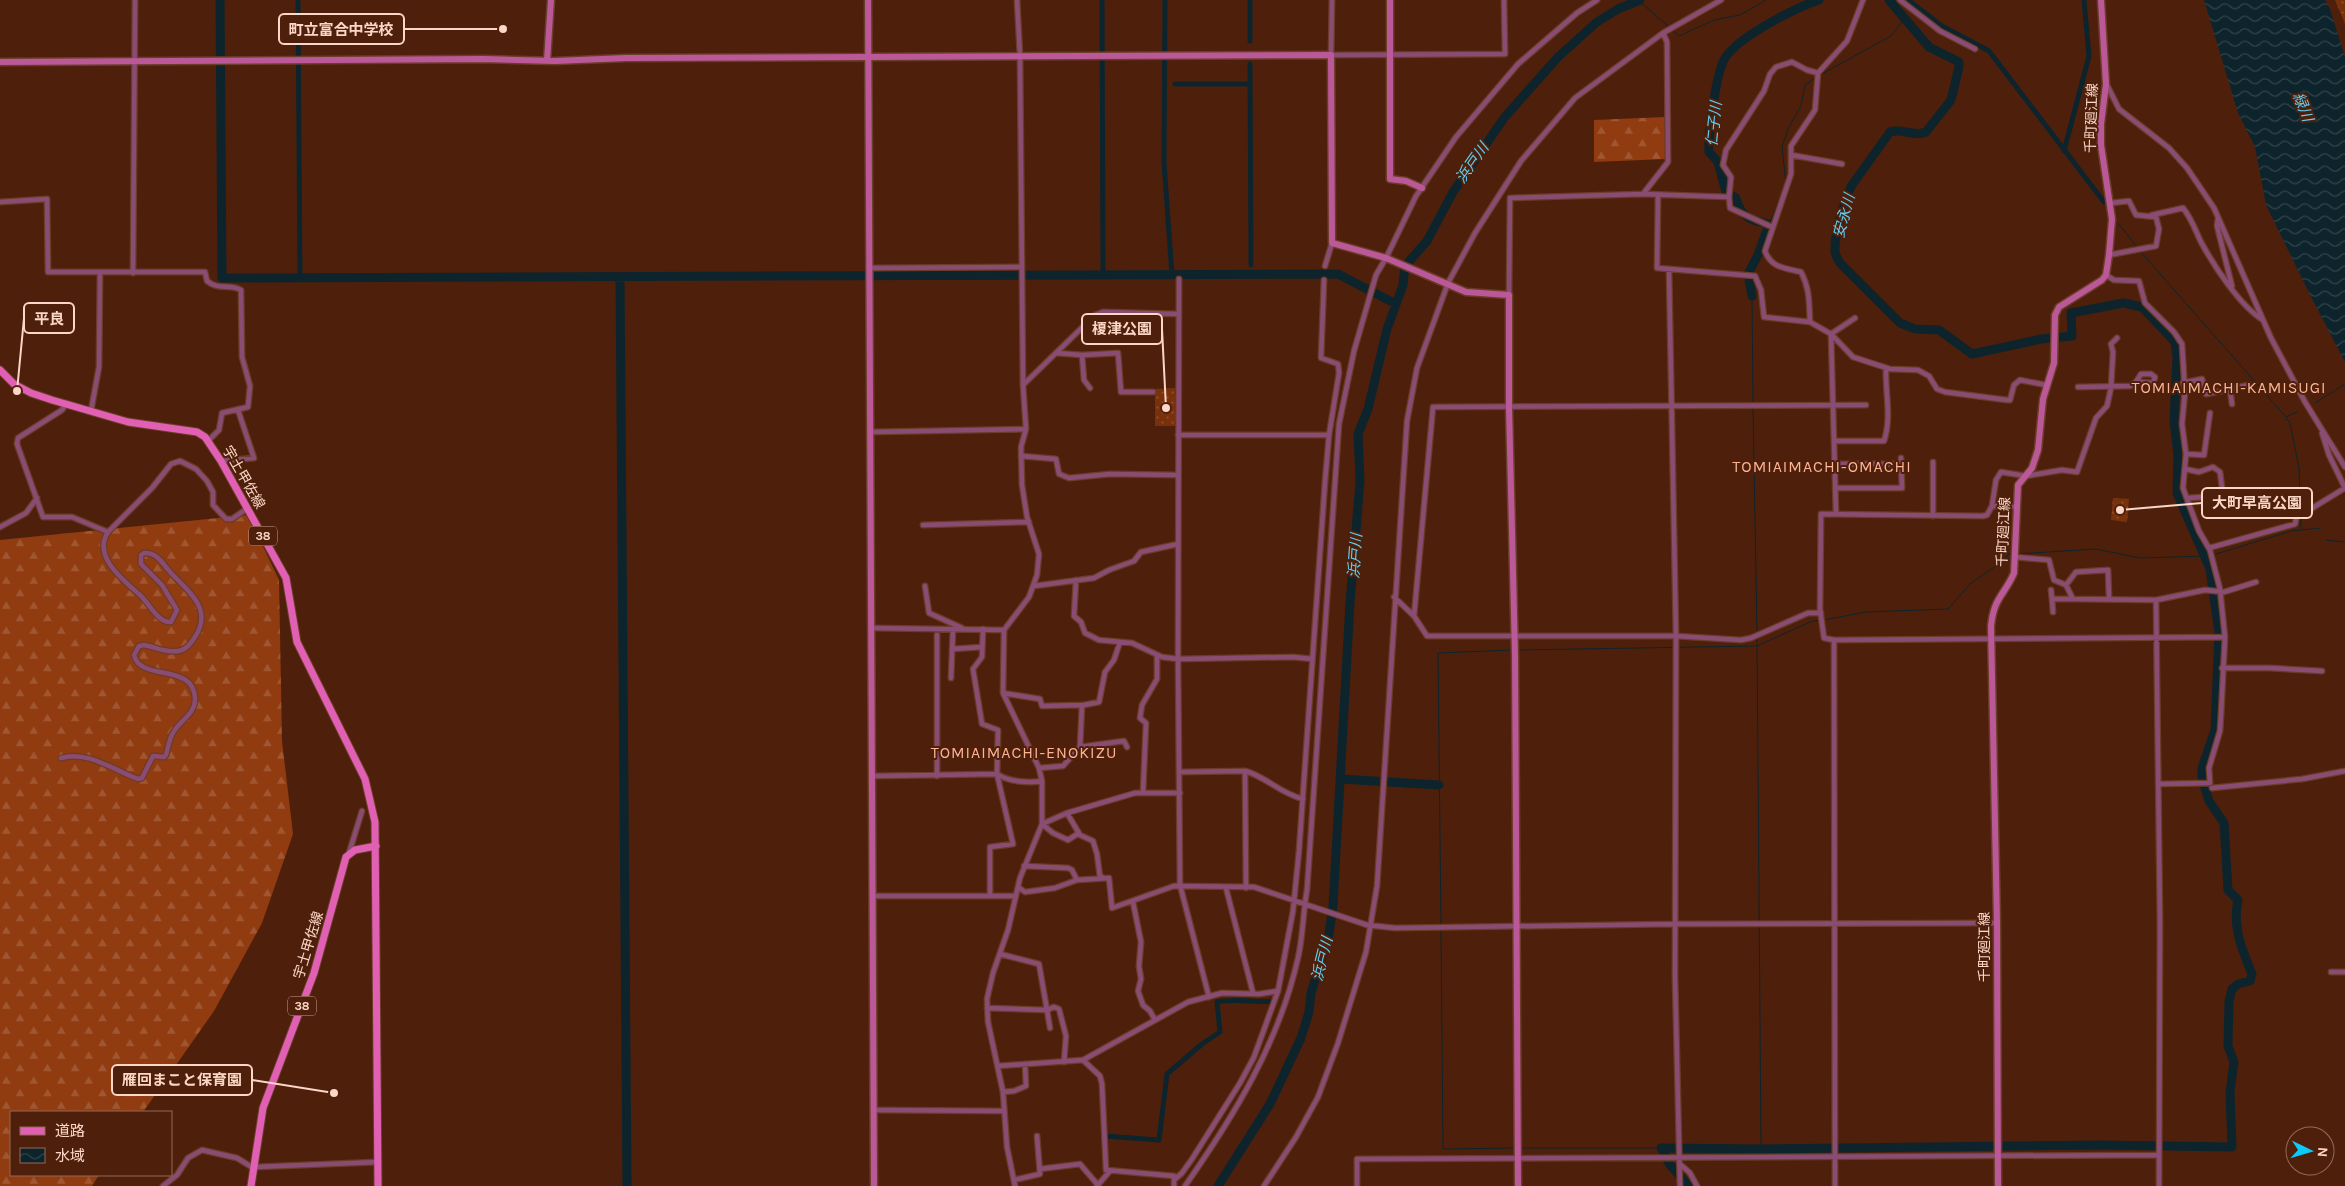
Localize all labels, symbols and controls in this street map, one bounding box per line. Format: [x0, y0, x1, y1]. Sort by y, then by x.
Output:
callout: 町立富合中学校 [279, 14, 404, 44]
text: 町立富合中学校 [288, 21, 394, 39]
street label: 千町廻江線 [2082, 83, 2101, 153]
water label: 緑川 [2289, 90, 2318, 126]
water label: 仁子川 [1703, 99, 1726, 147]
water label: 浜戸川 [1452, 138, 1493, 187]
water label: 安永川 [1829, 190, 1859, 240]
callout: 平良 [24, 303, 74, 333]
text: 平良 [34, 310, 64, 328]
callout: 榎津公園 [1082, 314, 1162, 344]
text: 榎津公園 [1092, 320, 1152, 338]
district label: TOMIAIMACHI-KAMISUGI [2131, 378, 2327, 397]
street label: 宇土甲佐線 [219, 443, 268, 512]
district label: TOMIAIMACHI-OMACHI [1732, 457, 1912, 476]
callout: 大町早高公園 [2202, 488, 2312, 518]
text: 大町早高公園 [2212, 494, 2302, 512]
street label: 千町廻江線 [1993, 497, 2014, 567]
road number: 38 [249, 526, 277, 546]
water label: 浜戸川 [1344, 531, 1366, 579]
district label: TOMIAIMACHI-ENOKIZU [931, 743, 1117, 762]
street label: 宇土甲佐線 [290, 909, 327, 981]
street label: 千町廻江線 [1976, 912, 1993, 982]
water label: 浜戸川 [1308, 933, 1337, 983]
road number: 38 [288, 996, 316, 1016]
callout: 雁回まこと保育園 [112, 1065, 252, 1095]
text: 雁回まこと保育園 [122, 1071, 242, 1089]
legend [10, 1111, 172, 1176]
text: 道路 [55, 1122, 85, 1140]
north arrow [2285, 1126, 2335, 1176]
text: N [2314, 1146, 2331, 1158]
text: 水域 [55, 1147, 85, 1165]

